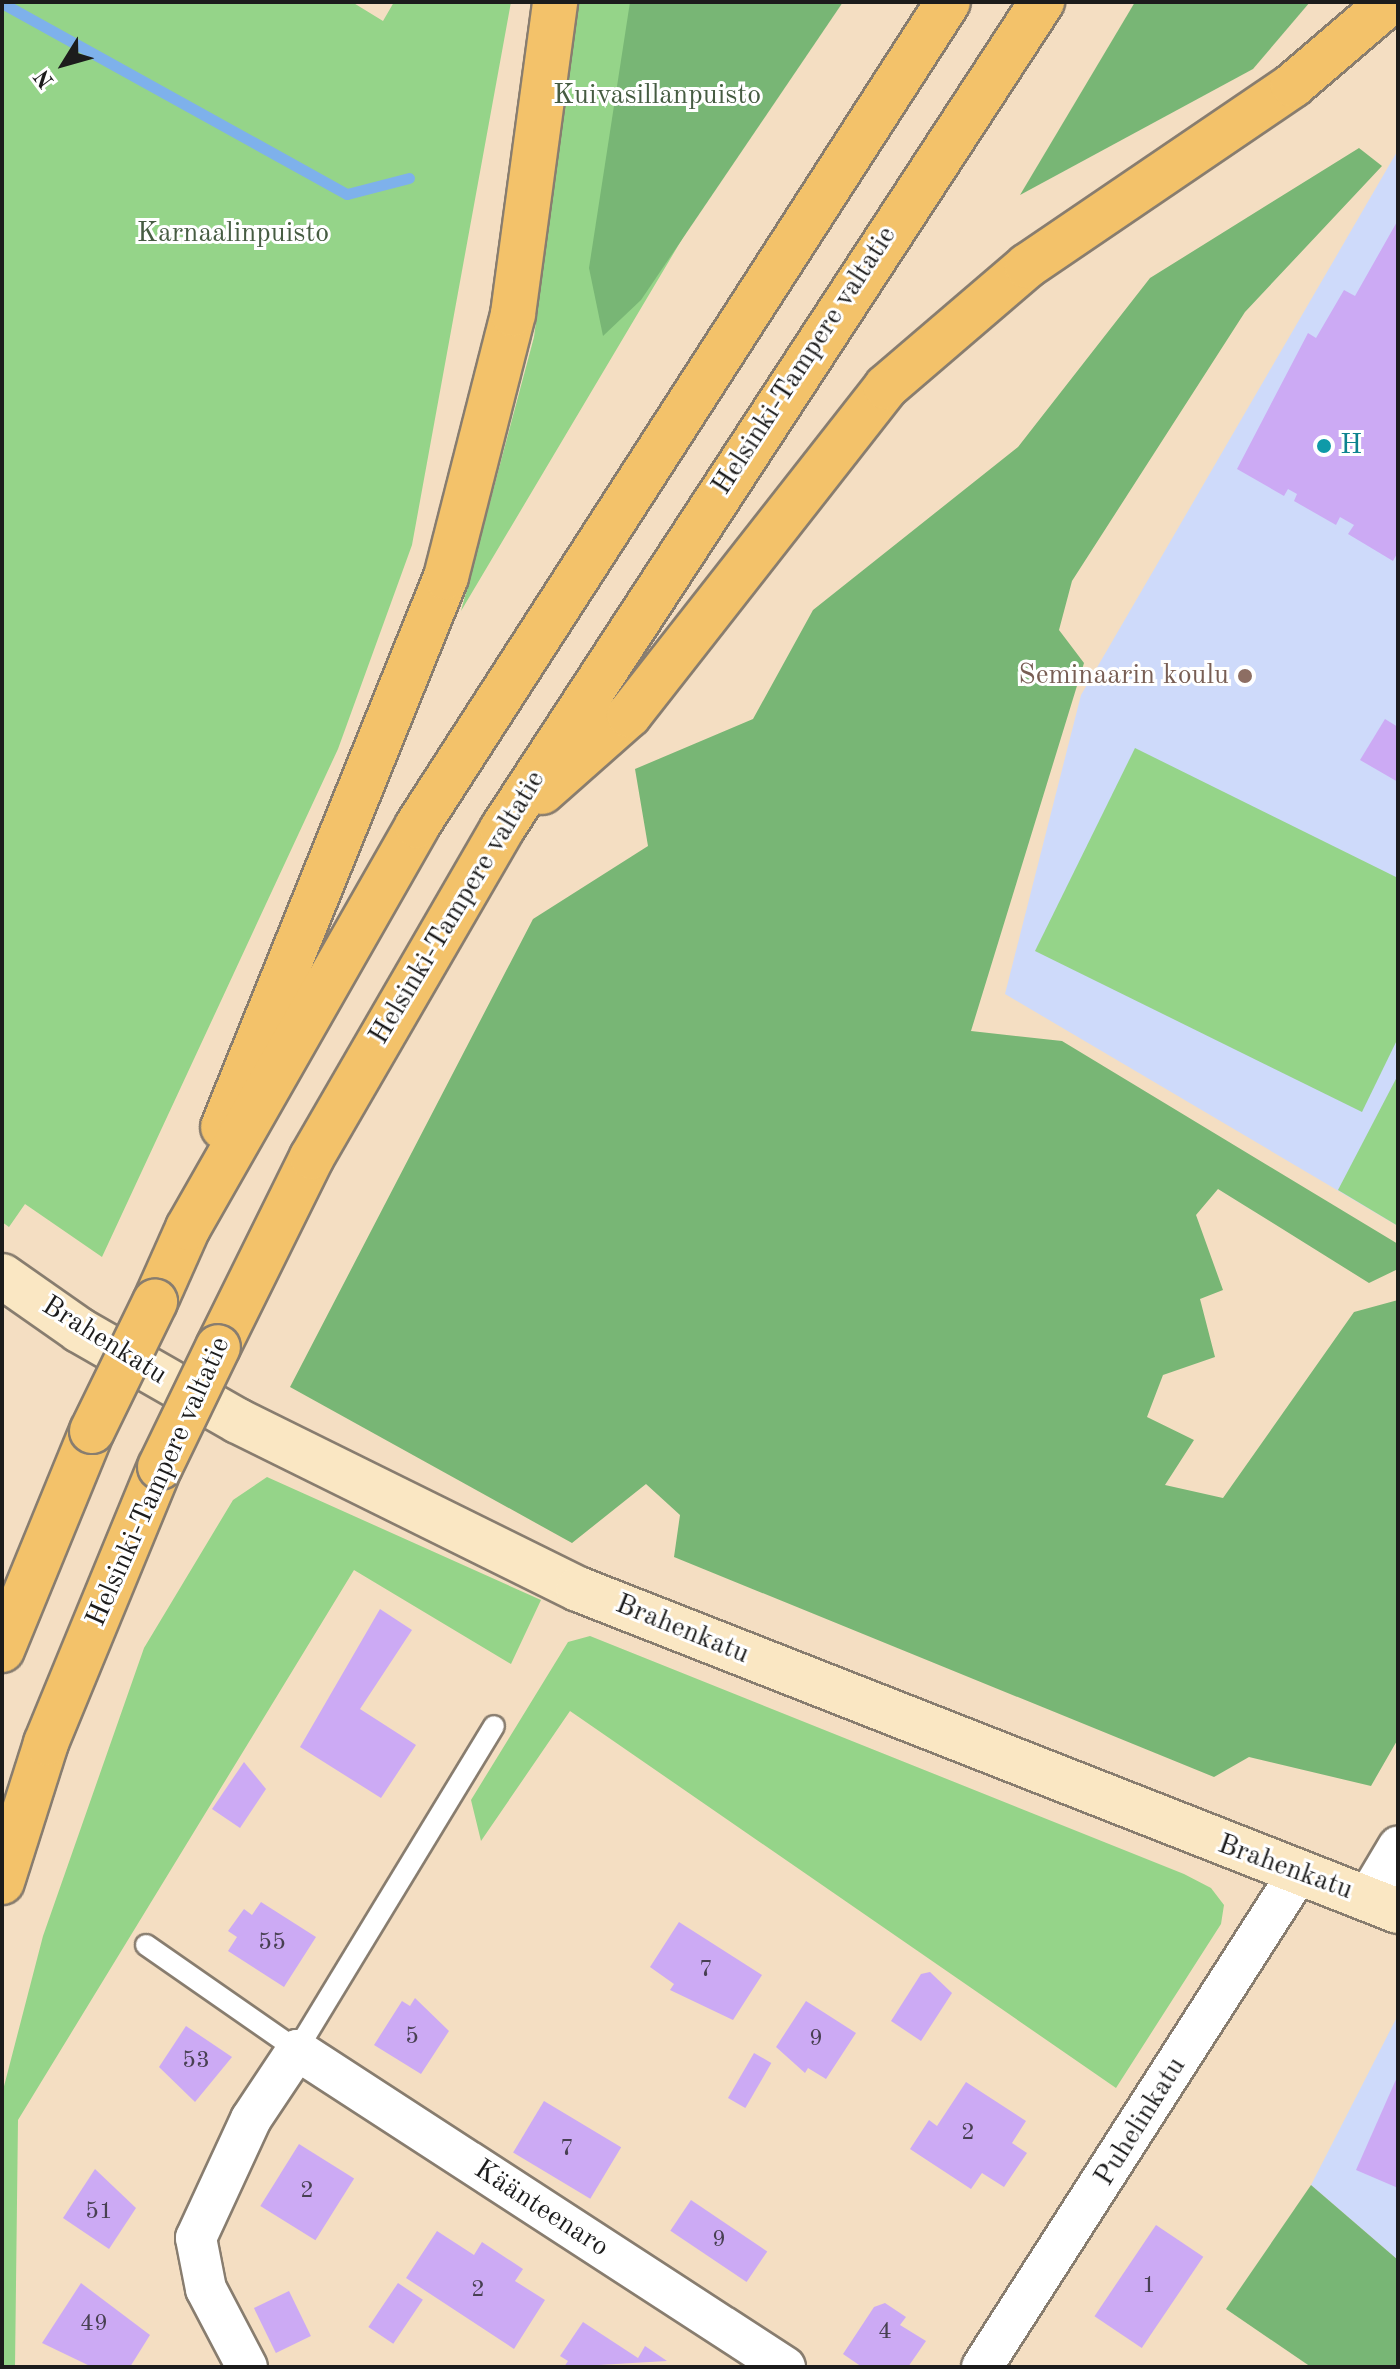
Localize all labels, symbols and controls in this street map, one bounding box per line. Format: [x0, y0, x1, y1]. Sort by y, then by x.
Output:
north arrow [24, 24, 104, 104]
text: N [31, 65, 59, 92]
park label: Kuivasillanpuisto [553, 79, 761, 113]
park label: Karnaalinpuisto [137, 217, 329, 251]
street label: Helsinki-Tampere valtatie [706, 221, 904, 501]
place label: H [1340, 429, 1362, 463]
marker: H [1315, 437, 1333, 455]
place label: Seminaarin koulu [1018, 659, 1229, 693]
marker: Seminaarin koulu [1236, 667, 1254, 685]
street label: Helsinki-Tampere valtatie [363, 765, 553, 1051]
street label: Brahenkatu [35, 1289, 173, 1393]
street label: Helsinki-Tampere valtatie [80, 1332, 238, 1632]
street label: Brahenkatu [610, 1588, 754, 1672]
street label: Brahenkatu [1213, 1828, 1357, 1908]
house number: 55 [258, 1930, 286, 1958]
house number: 7 [699, 1957, 713, 1985]
house number: 5 [405, 2024, 419, 2052]
house number: 9 [809, 2026, 823, 2054]
house number: 53 [182, 2048, 210, 2076]
street label: Puhelinkatu [1088, 2051, 1194, 2193]
house number: 2 [961, 2120, 975, 2148]
house number: 7 [560, 2136, 574, 2164]
street label: Käänteenaro [467, 2153, 615, 2265]
house number: 2 [300, 2178, 314, 2206]
house number: 51 [85, 2199, 113, 2227]
house number: 9 [712, 2227, 726, 2255]
house number: 1 [1142, 2273, 1156, 2301]
house number: 2 [471, 2277, 485, 2305]
house number: 49 [80, 2311, 108, 2339]
house number: 4 [878, 2319, 892, 2347]

